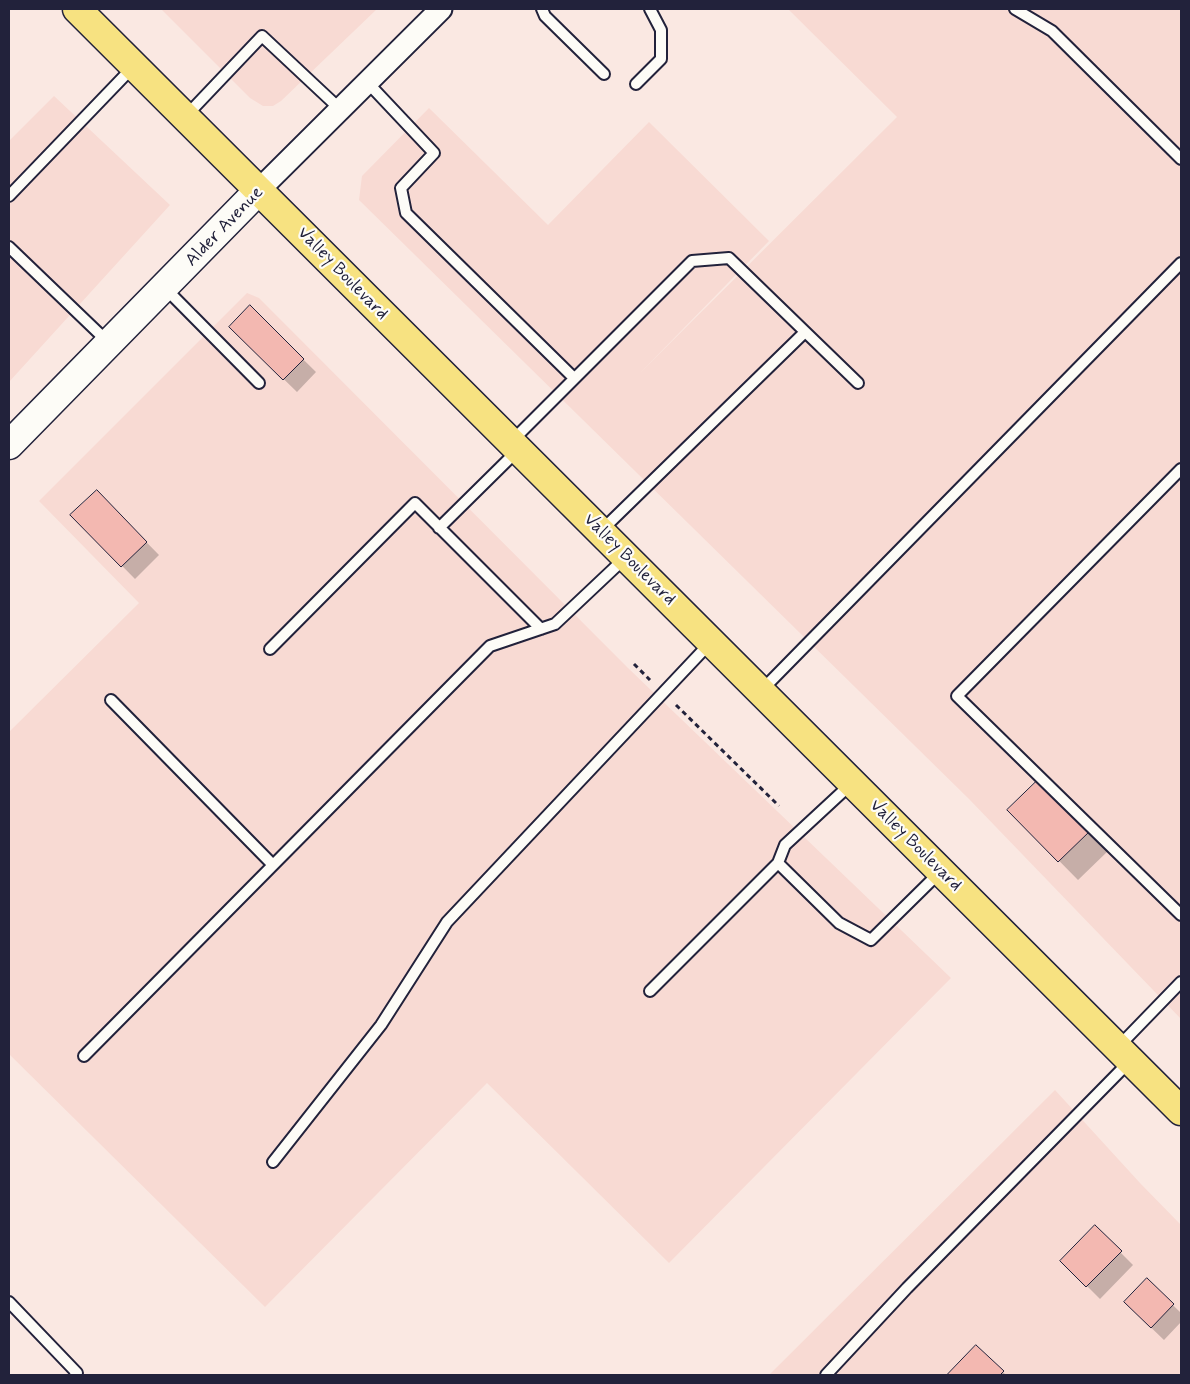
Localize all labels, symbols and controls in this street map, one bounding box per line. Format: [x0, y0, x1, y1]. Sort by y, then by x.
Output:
street label: Alder Avenue [181, 182, 269, 272]
street label: Valley Boulevard [292, 223, 392, 325]
street label: Valley Boulevard [578, 509, 680, 611]
street label: Valley Boulevard [864, 795, 966, 897]

